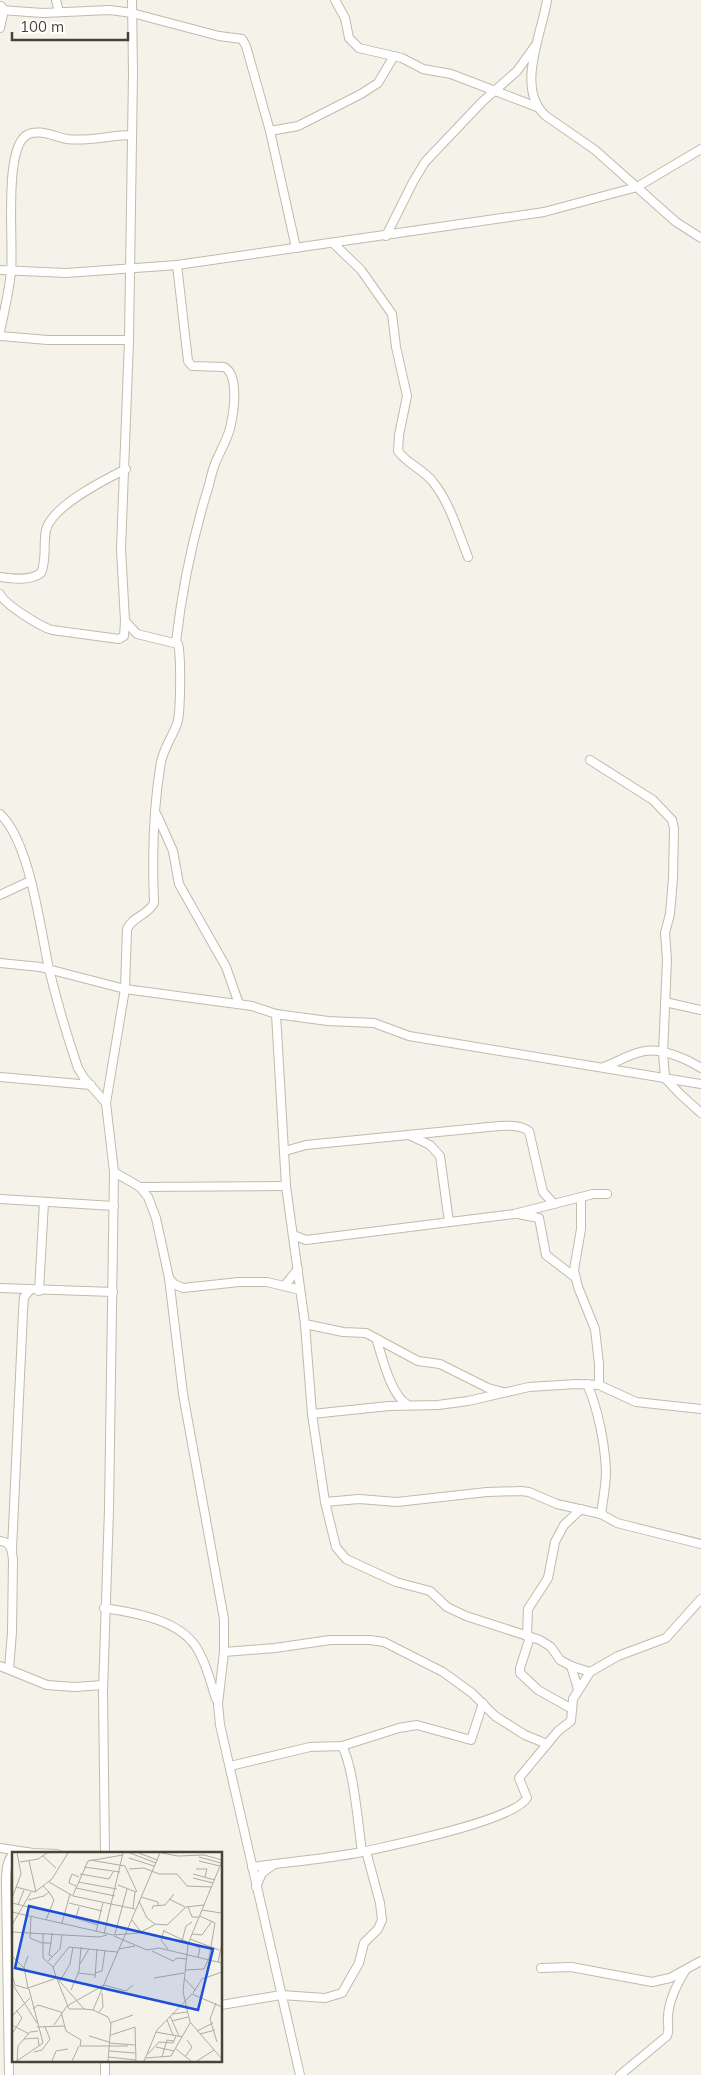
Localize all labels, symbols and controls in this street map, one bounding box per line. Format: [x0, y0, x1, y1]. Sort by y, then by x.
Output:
scale bar [12, 10, 129, 42]
text: 100 m [20, 17, 64, 36]
inset map [12, 1852, 222, 2062]

